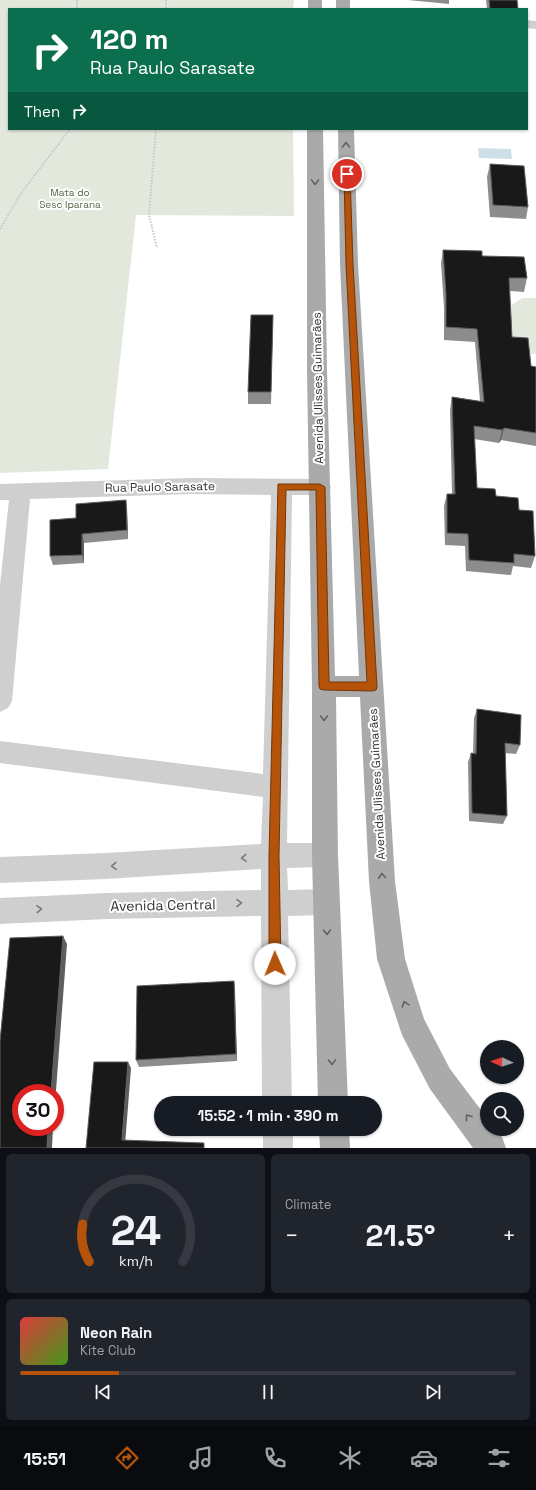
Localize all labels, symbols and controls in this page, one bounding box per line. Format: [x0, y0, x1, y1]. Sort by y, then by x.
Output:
text: 120 m [90, 21, 168, 57]
icon: right [24, 24, 76, 76]
text: Rua Paulo Sarasate [90, 56, 255, 79]
icon: right [68, 100, 90, 122]
text: Then [24, 102, 60, 121]
one-way arrow [342, 142, 350, 148]
pin [330, 157, 364, 191]
icon: arrive [336, 163, 358, 185]
one-way arrow [311, 179, 319, 185]
park label: Mata do Sesc Iparana [39, 186, 101, 211]
street label: Avenida Ulisses Guimarães [309, 312, 327, 464]
street label: Rua Paulo Sarasate [105, 478, 215, 496]
street label: Avenida Ulisses Guimarães [365, 708, 389, 860]
one-way arrow [320, 715, 328, 721]
one-way arrow [241, 853, 247, 862]
one-way arrow [111, 861, 117, 870]
one-way arrow [377, 873, 386, 880]
street label: Avenida Central [110, 895, 216, 915]
one-way arrow [236, 899, 242, 908]
one-way arrow [36, 905, 42, 914]
one-way arrow [323, 929, 331, 935]
position arrow [254, 943, 296, 985]
one-way arrow [401, 1000, 410, 1007]
north arrow [480, 1040, 524, 1084]
map controls [480, 1040, 524, 1136]
one-way arrow [327, 1059, 336, 1065]
speed limit sign: 30 [12, 1084, 64, 1136]
button: search [480, 1092, 524, 1136]
text: 15:52 · 1 min · 390 m [197, 1106, 339, 1125]
one-way arrow [466, 1114, 473, 1121]
text: Climate [285, 1196, 331, 1213]
text: 24 [110, 1203, 161, 1256]
text: 21.5° [365, 1216, 436, 1255]
text: − [285, 1221, 299, 1249]
text: + [502, 1221, 516, 1249]
text: km/h [118, 1251, 153, 1269]
text: Neon Rain [80, 1323, 152, 1342]
text: Kite Club [80, 1342, 136, 1359]
icon: previous [92, 1381, 114, 1403]
icon: pause [257, 1381, 279, 1403]
icon: next [422, 1381, 444, 1403]
icon: directions [113, 1444, 141, 1472]
icon: music [187, 1444, 215, 1472]
icon: phone [261, 1444, 289, 1472]
icon: climate [336, 1444, 364, 1472]
icon: car [410, 1444, 438, 1472]
icon: filters [485, 1444, 513, 1472]
text: 15:51 [23, 1447, 66, 1470]

